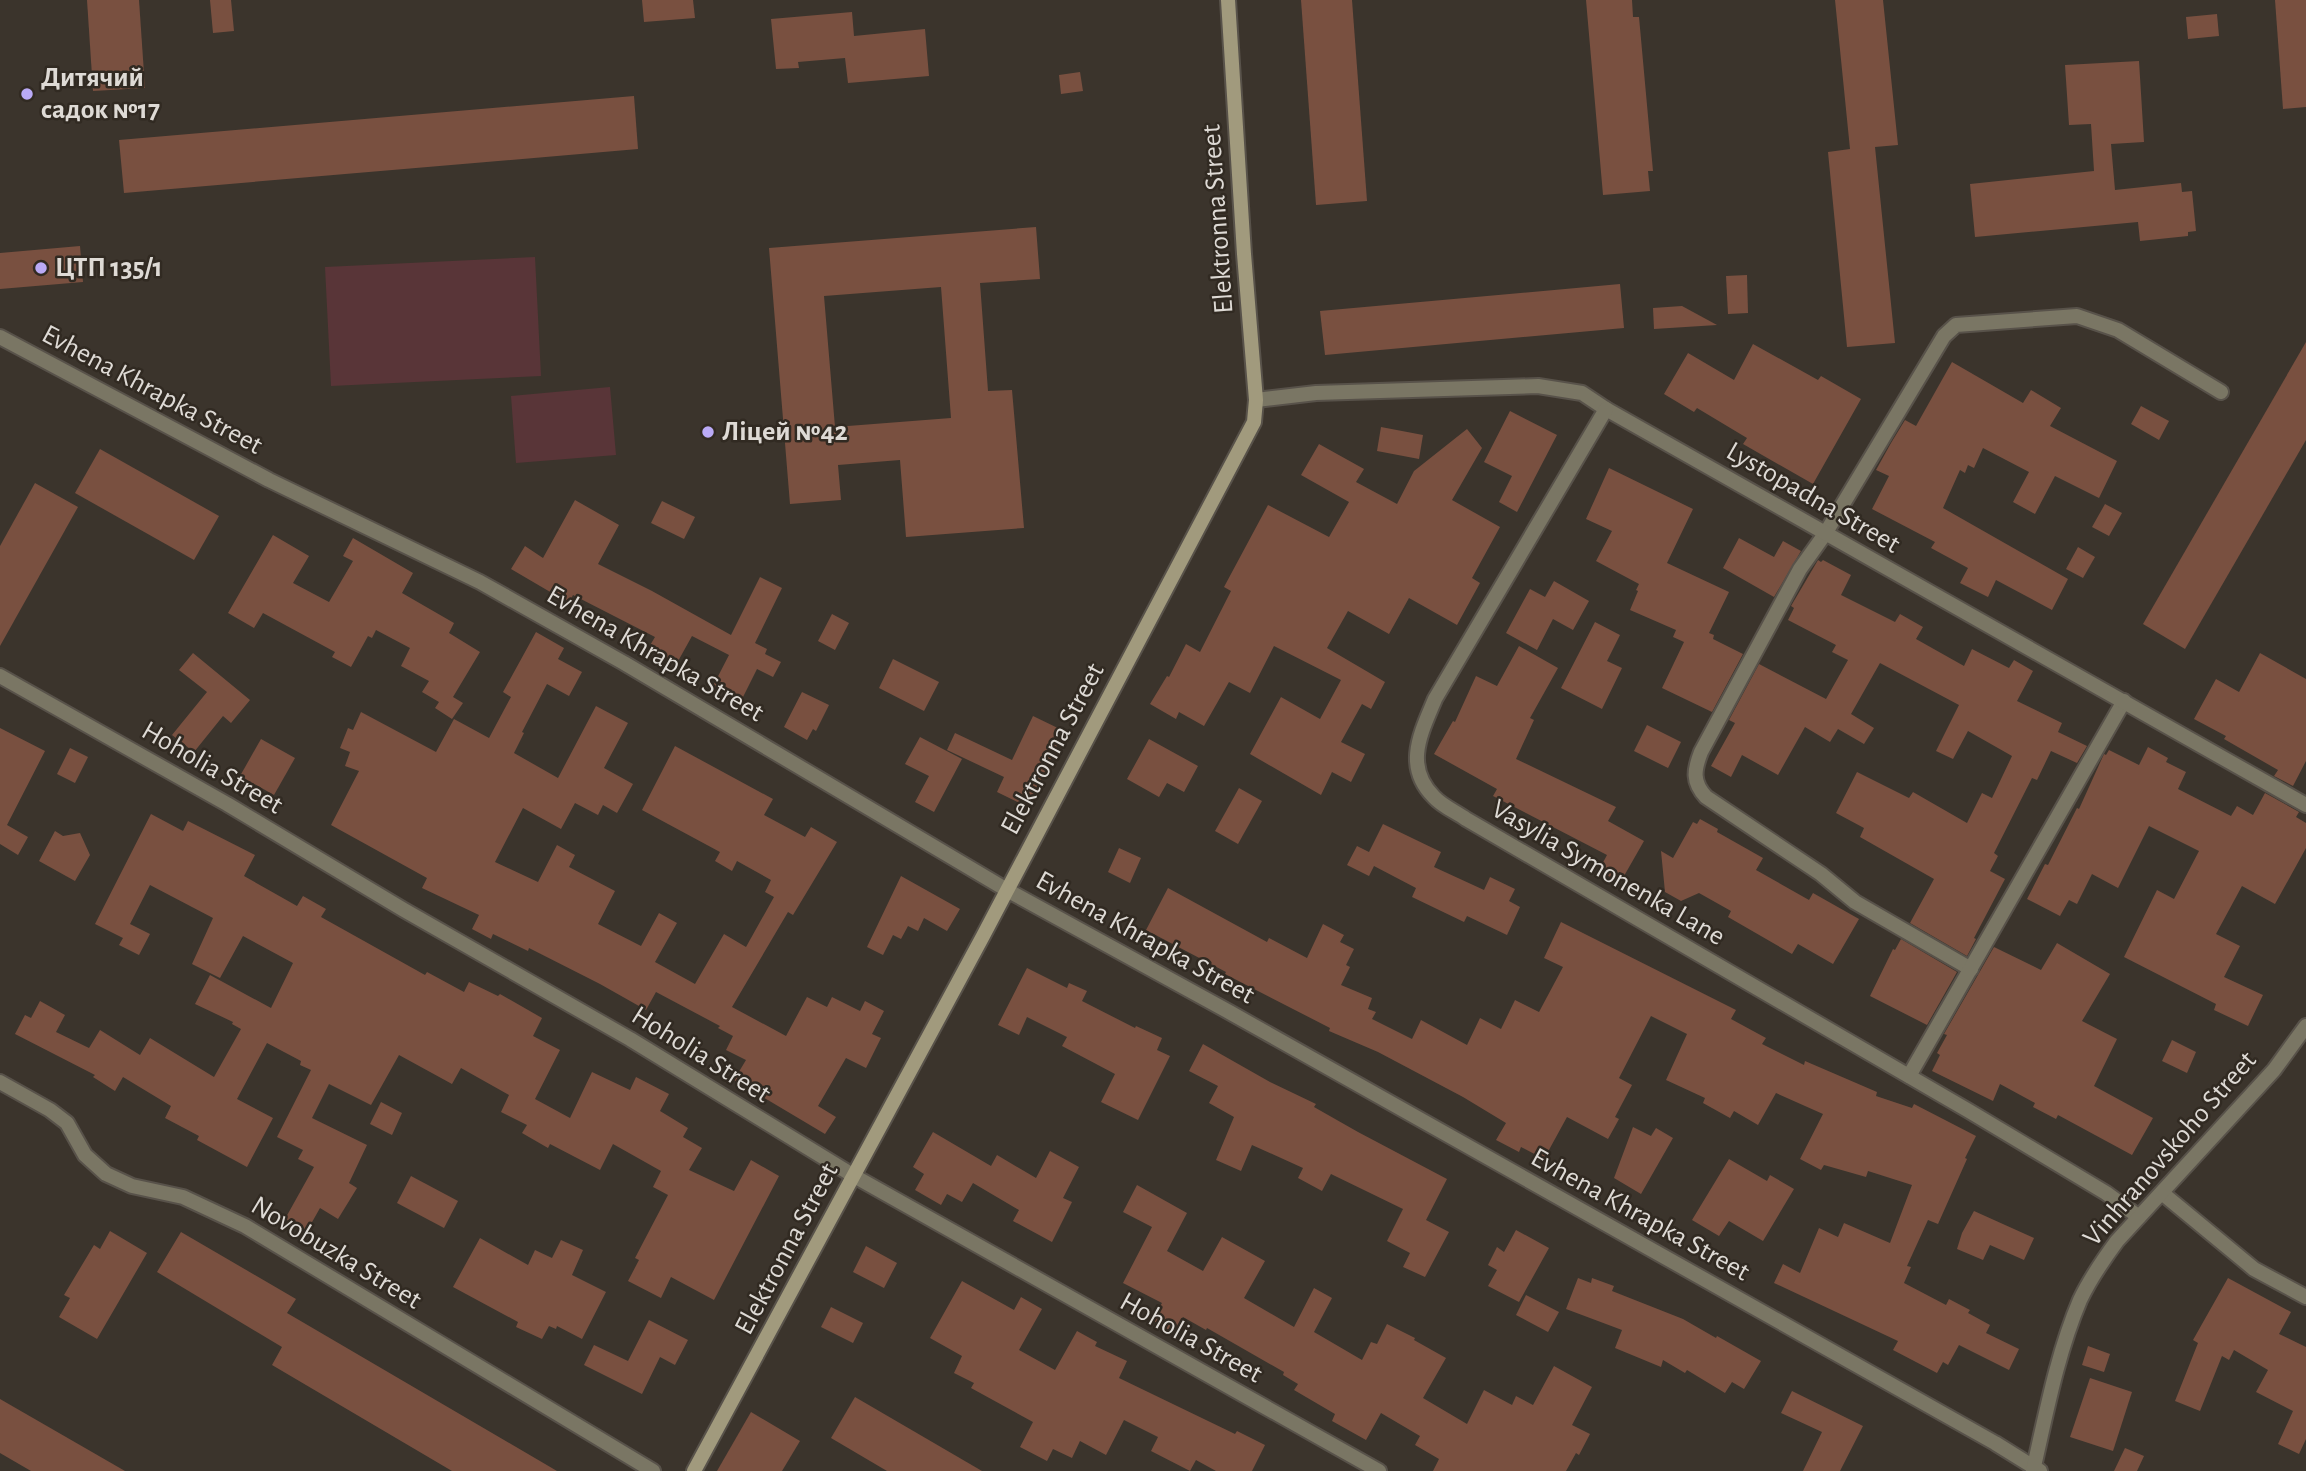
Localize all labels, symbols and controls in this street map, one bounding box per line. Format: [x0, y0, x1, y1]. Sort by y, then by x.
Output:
place label: Дитячий садок №17 [41, 64, 160, 124]
marker: Дитячий садок №17 [19, 86, 35, 102]
street label: Elektronna Street [1197, 123, 1239, 315]
place label: ЦТП 135/1 [55, 254, 163, 282]
marker: ЦТП 135/1 [33, 260, 49, 276]
street label: Evhena Khrapka Street [37, 320, 267, 460]
place label: Ліцей №42 [722, 418, 848, 446]
marker: Ліцей №42 [700, 424, 716, 440]
street label: Lystopadna Street [1721, 437, 1905, 559]
street label: Evhena Khrapka Street [542, 581, 768, 727]
street label: Elektronna Street [996, 659, 1110, 839]
street label: Hoholia Street [137, 716, 287, 820]
street label: Vasylia Symonenka Lane [1486, 795, 1730, 951]
street label: Evhena Khrapka Street [1031, 866, 1259, 1010]
street label: Hoholia Street [627, 1001, 775, 1109]
street label: Vinhranovskoho Street [2078, 1046, 2262, 1252]
street label: Evhena Khrapka Street [1526, 1143, 1754, 1287]
street label: Elektronna Street [730, 1159, 844, 1339]
street label: Novobuzka Street [246, 1191, 426, 1315]
street label: Hoholia Street [1115, 1288, 1267, 1389]

